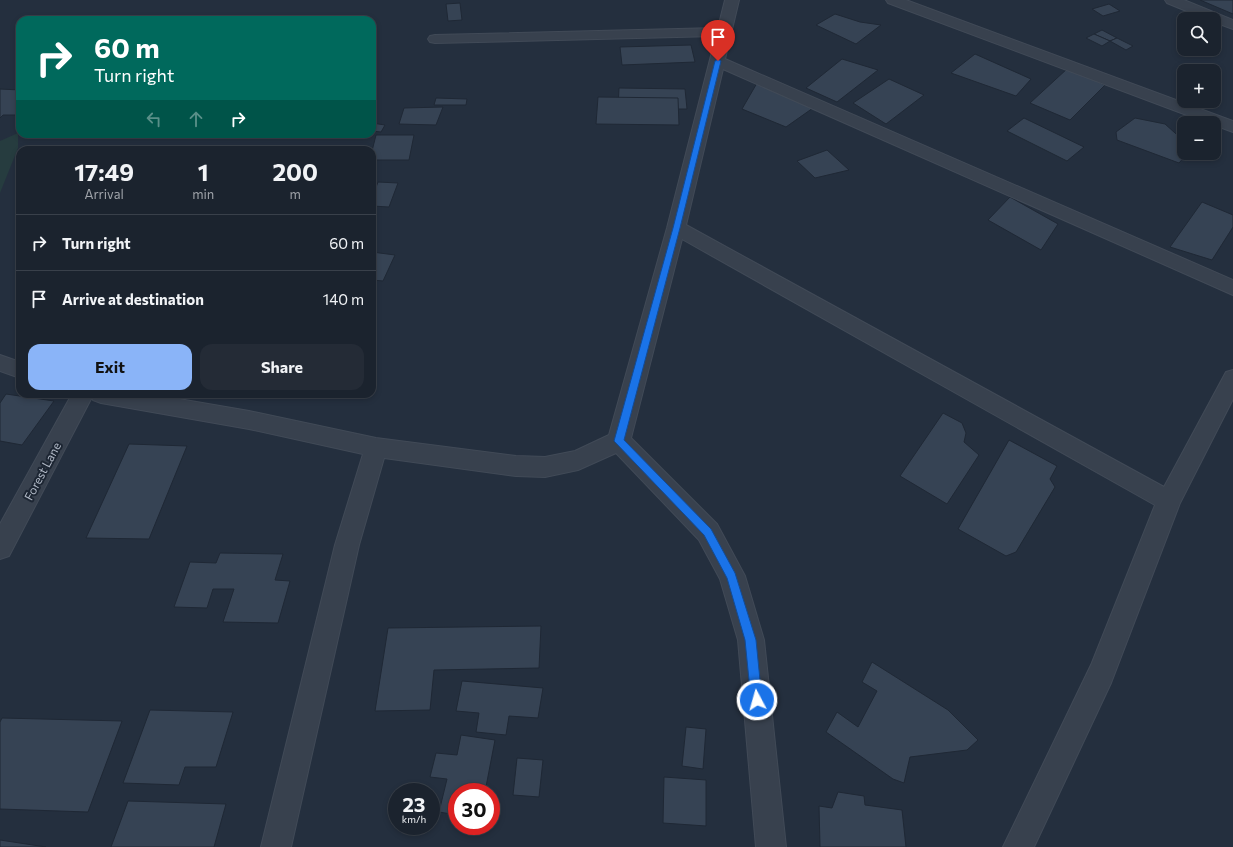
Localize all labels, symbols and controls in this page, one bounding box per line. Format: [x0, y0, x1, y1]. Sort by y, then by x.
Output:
map controls [1177, 12, 1221, 160]
button: search [1177, 12, 1221, 56]
pin [701, 20, 735, 61]
icon: arrive [707, 26, 729, 48]
text: 60 m [94, 30, 160, 64]
icon: right [28, 32, 80, 84]
text: Turn right [94, 64, 174, 86]
button: + [1177, 64, 1221, 108]
icon: left [143, 108, 165, 130]
icon: ahead [185, 108, 207, 130]
icon: right [227, 108, 249, 130]
button: − [1177, 116, 1221, 160]
text: 17:49 [74, 157, 134, 186]
text: 1 [198, 157, 209, 186]
text: 200 [272, 157, 318, 186]
text: Arrival [84, 186, 124, 202]
text: min [192, 186, 214, 202]
text: m [289, 186, 301, 202]
icon: right [28, 232, 50, 254]
text: Turn right [62, 234, 131, 252]
text: 60 m [329, 234, 364, 252]
icon: arrive [28, 288, 50, 310]
text: Arrive at destination [62, 290, 204, 308]
text: 140 m [323, 290, 364, 308]
button: Exit [28, 344, 192, 390]
button: Share [200, 344, 364, 390]
street label: Forest Lane [21, 440, 63, 502]
position arrow [736, 679, 778, 721]
speed limit sign: 30 [448, 783, 500, 835]
text: 23 [402, 792, 426, 816]
text: km/h [402, 813, 426, 825]

